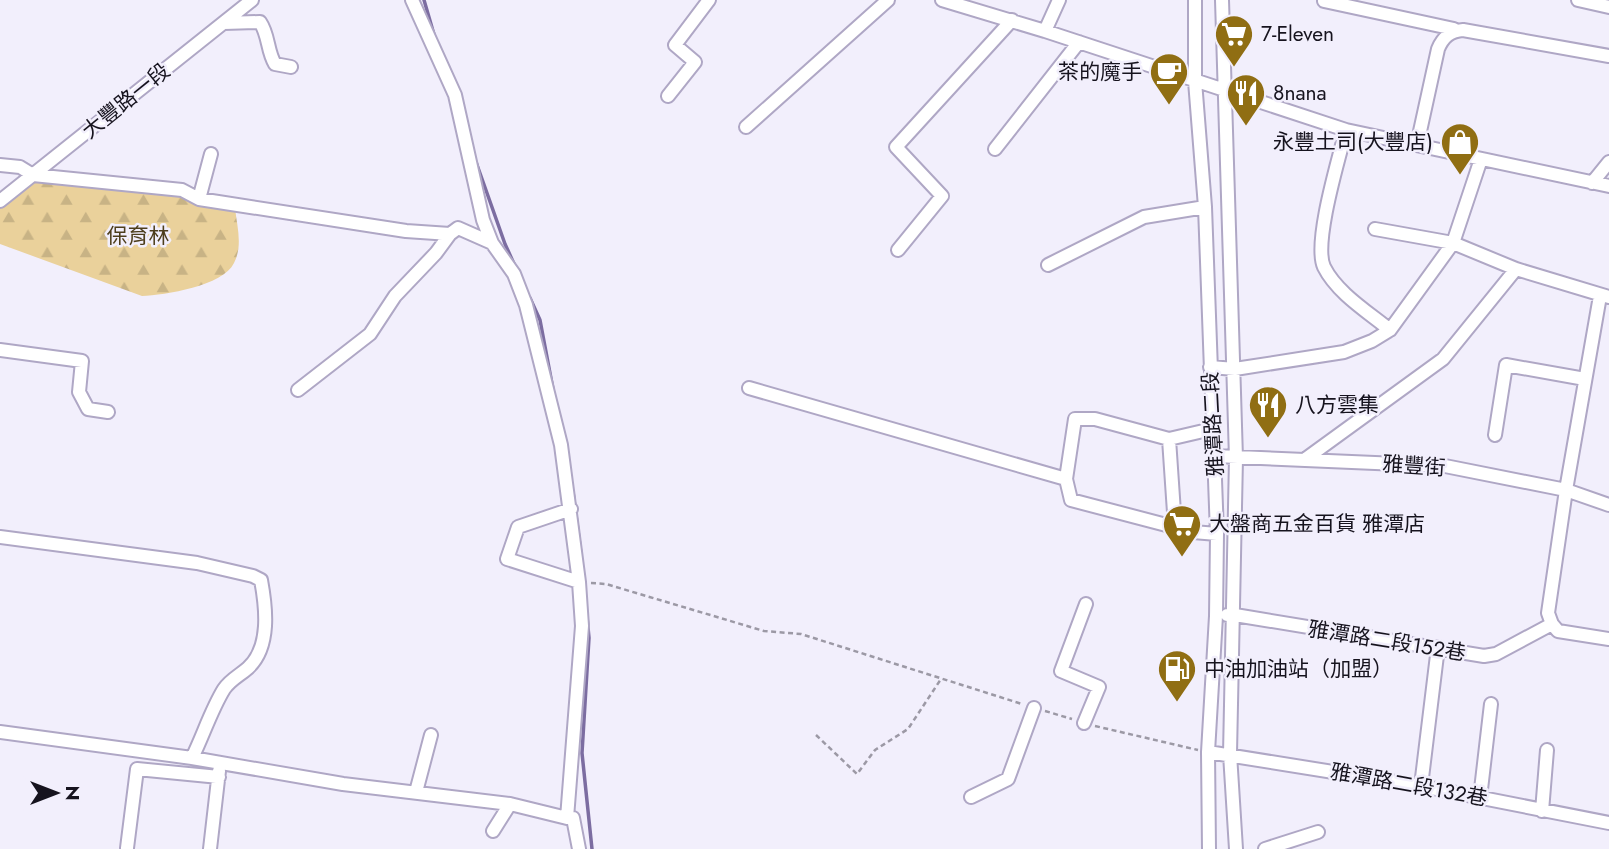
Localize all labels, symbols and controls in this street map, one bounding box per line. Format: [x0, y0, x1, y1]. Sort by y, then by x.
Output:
supermarket icon: 7-Eleven [1213, 13, 1255, 68]
place label: 7-Eleven [1261, 19, 1334, 49]
cafe icon: 茶的魔手 [1148, 51, 1190, 106]
street label: 大豐路一段 [76, 56, 176, 146]
place label: 茶的魔手 [1058, 57, 1142, 87]
restaurant icon: 8nana [1225, 72, 1267, 127]
place label: 8nana [1273, 78, 1327, 108]
shop icon: 永豐土司(大豐店) [1439, 121, 1481, 176]
place label: 永豐土司(大豐店) [1273, 127, 1433, 157]
park label: 保育林 [107, 221, 170, 251]
street label: 雅潭路二段 [1195, 371, 1231, 477]
restaurant icon: 八方雲集 [1247, 384, 1289, 439]
place label: 八方雲集 [1295, 390, 1379, 420]
street label: 雅豐街 [1382, 449, 1446, 483]
supermarket icon: 大盤商五金百貨 雅潭店 [1161, 503, 1203, 558]
place label: 大盤商五金百貨 雅潭店 [1209, 509, 1425, 539]
street label: 雅潭路二段152巷 [1306, 614, 1468, 668]
fuel station icon: 中油加油站（加盟） [1156, 648, 1198, 703]
place label: 中油加油站（加盟） [1204, 654, 1393, 684]
street label: 雅潭路二段132巷 [1328, 756, 1490, 814]
north arrow [21, 758, 91, 828]
text: N [59, 785, 86, 801]

